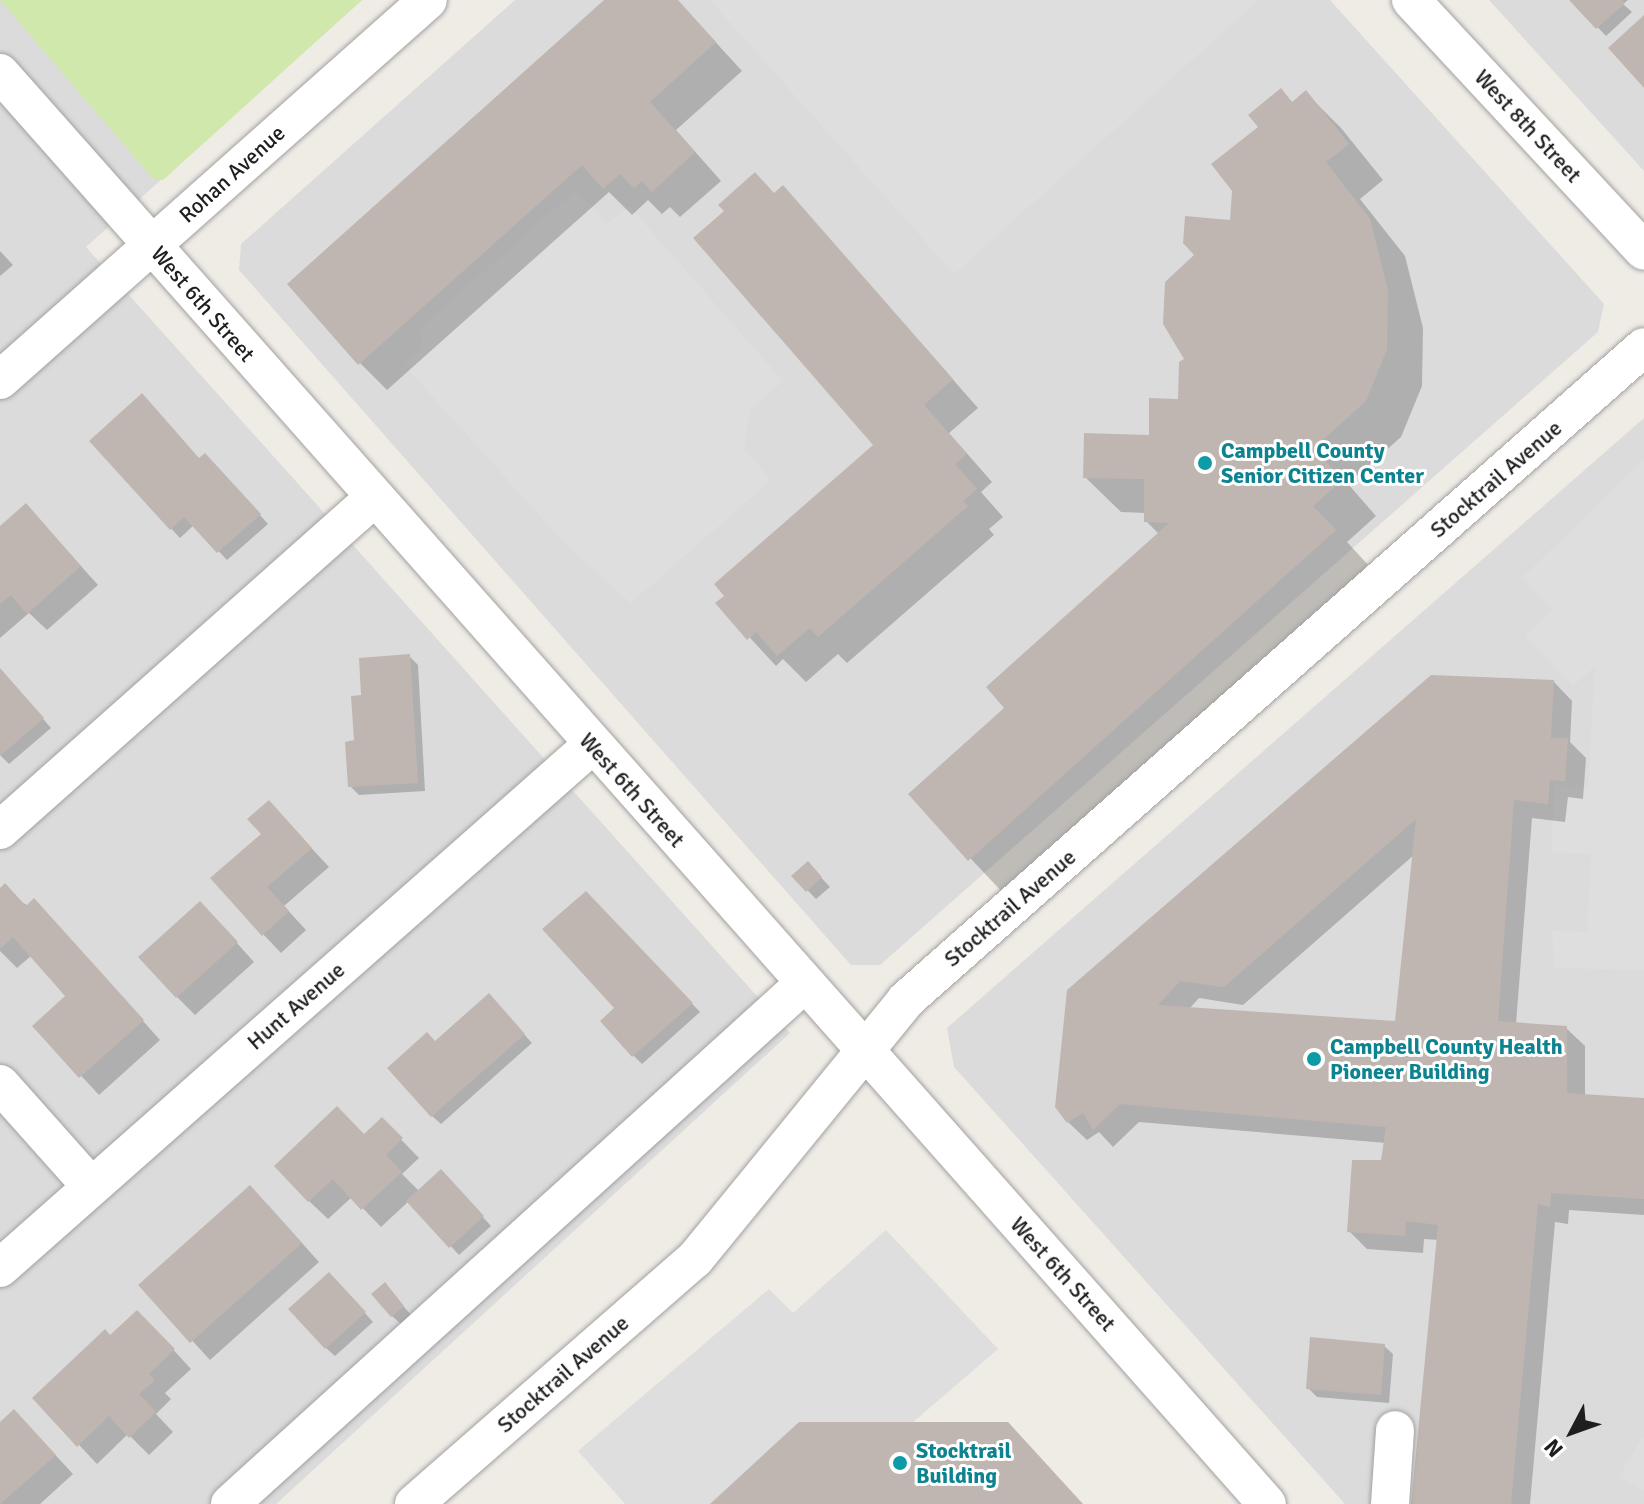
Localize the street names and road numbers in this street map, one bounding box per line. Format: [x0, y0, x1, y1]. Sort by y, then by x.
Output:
street label: West 8th Street [1469, 64, 1587, 188]
street label: Rohan Avenue [174, 120, 290, 228]
street label: West 6th Street [146, 241, 260, 367]
street label: Stocktrail Avenue [1425, 415, 1567, 543]
street label: West 6th Street [574, 727, 690, 853]
street label: Stocktrail Avenue [939, 844, 1081, 972]
street label: Hunt Avenue [242, 957, 350, 1055]
street label: West 6th Street [1005, 1211, 1121, 1337]
street label: Stocktrail Avenue [492, 1310, 634, 1438]

